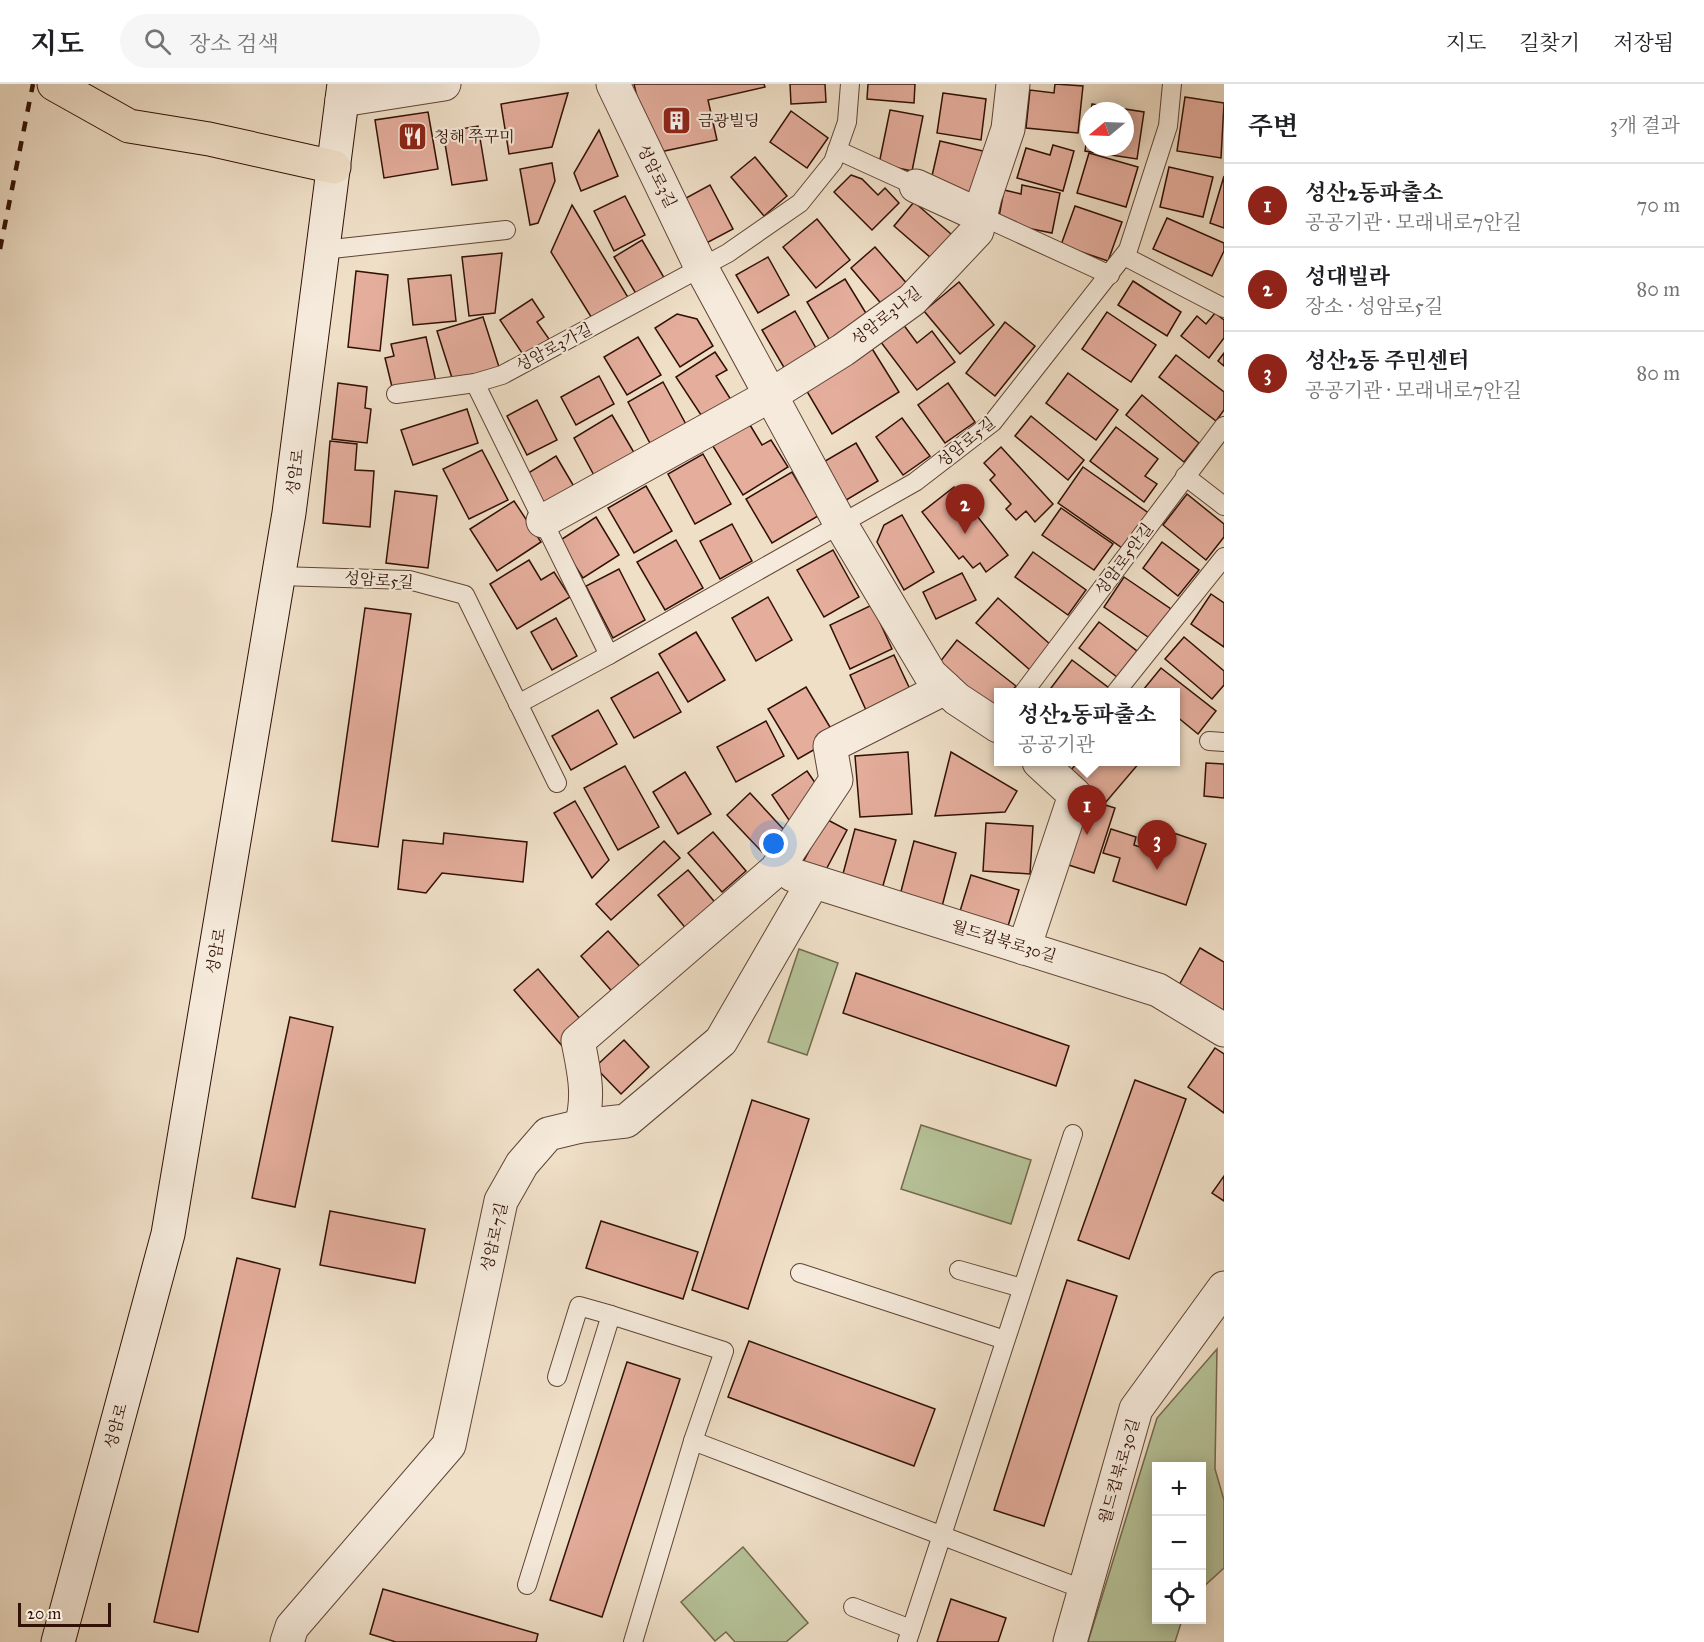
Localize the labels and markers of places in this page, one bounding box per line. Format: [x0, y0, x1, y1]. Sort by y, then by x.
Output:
building icon: 금광빌딩 [661, 104, 693, 136]
place label: 금광빌딩 [698, 111, 760, 130]
restaurant icon: 청해 쭈꾸미 [397, 120, 429, 152]
place label: 청해 쭈꾸미 [434, 127, 515, 146]
pin: 2 [946, 484, 984, 534]
pin: 1 [1068, 786, 1106, 835]
pin: 3 [1138, 820, 1176, 870]

